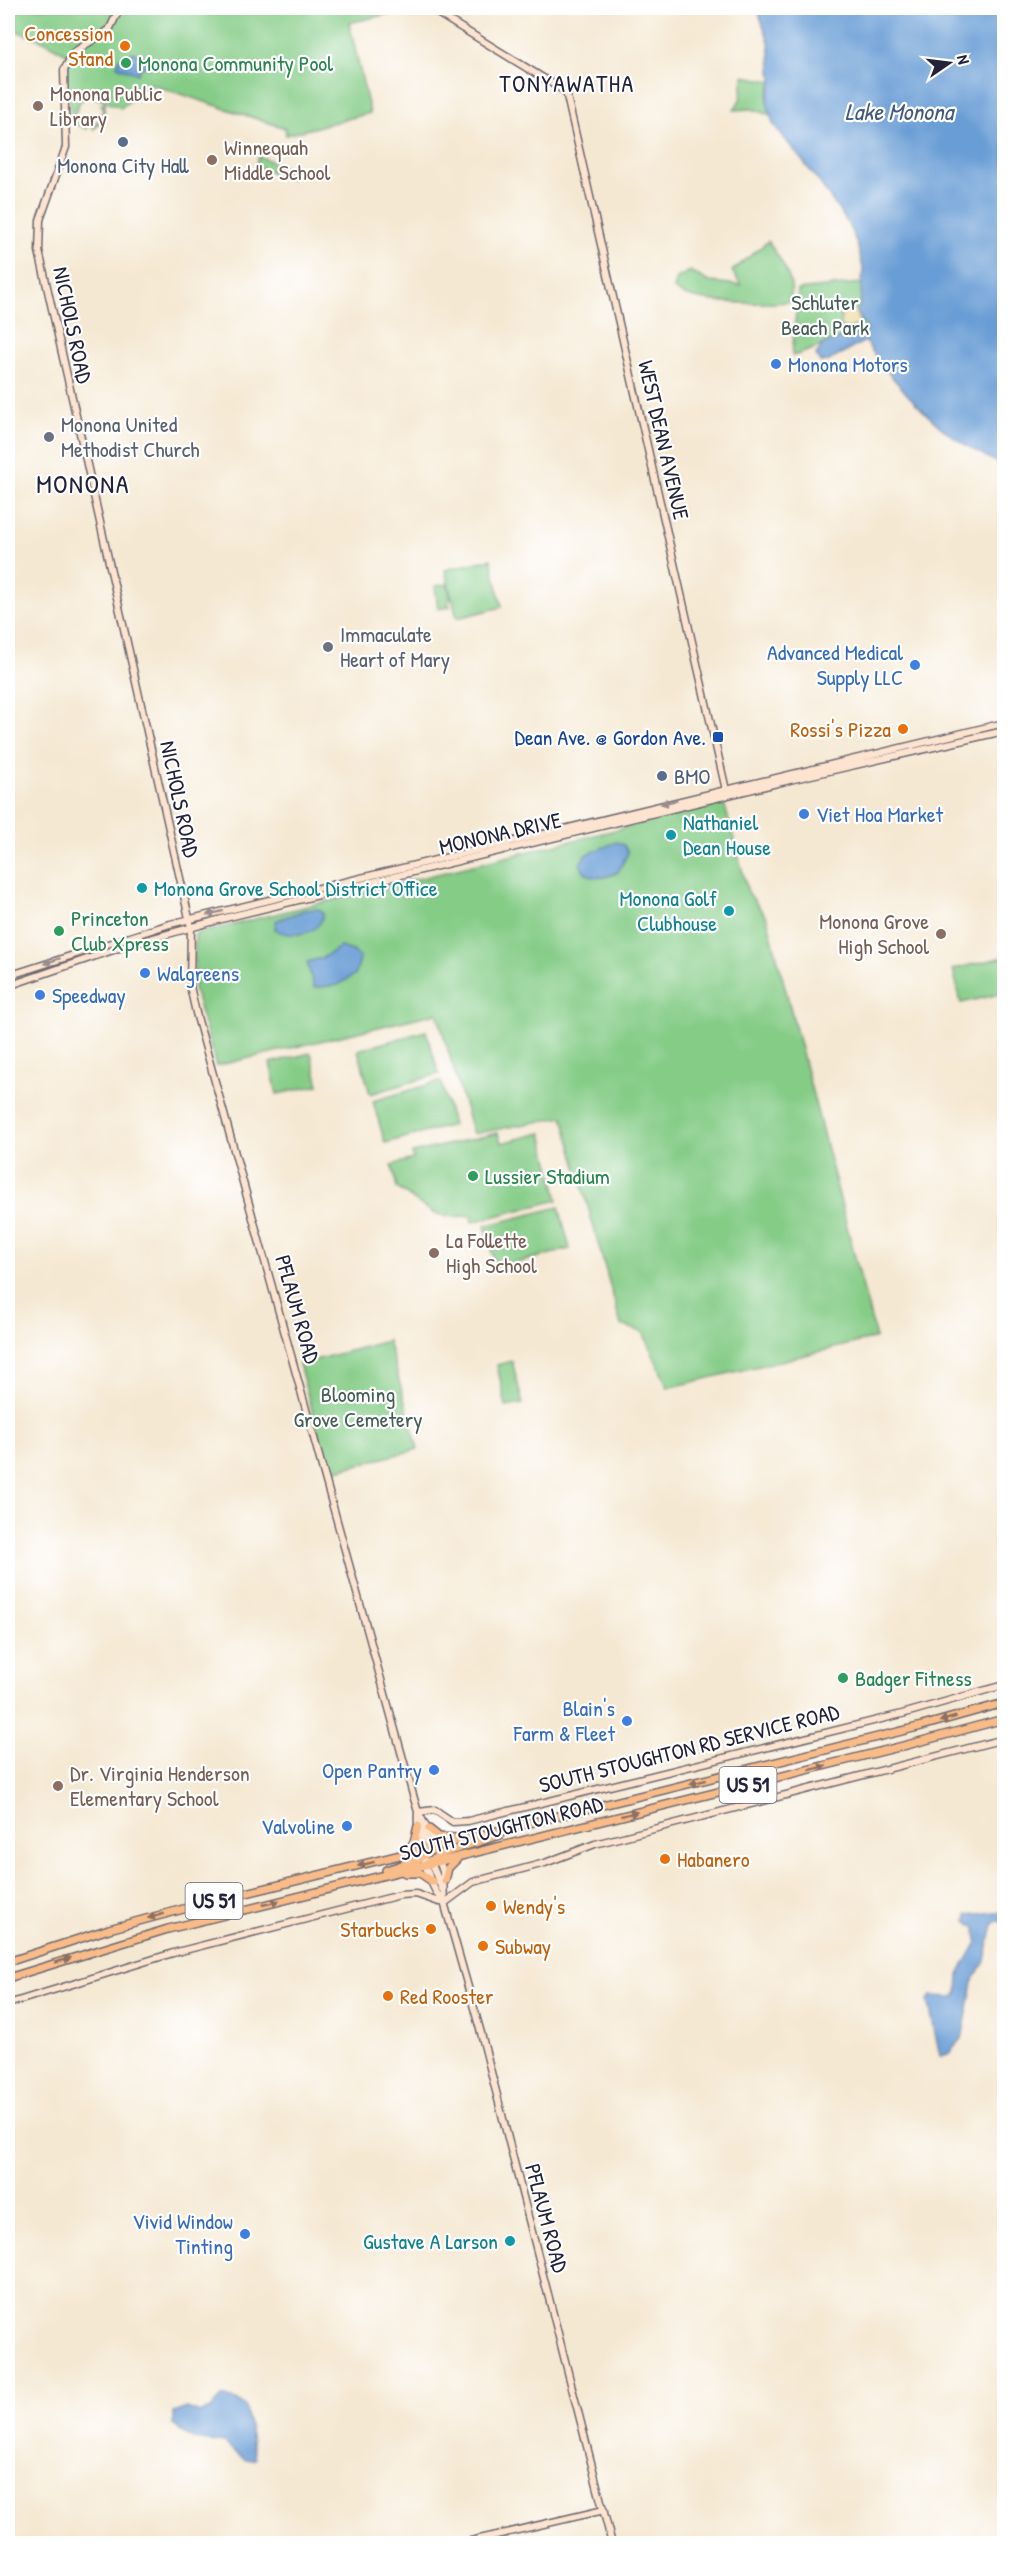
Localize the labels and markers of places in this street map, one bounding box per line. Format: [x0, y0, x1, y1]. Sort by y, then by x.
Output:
place label: Concession Stand [24, 18, 113, 73]
marker: Concession Stand [118, 39, 132, 53]
place label: Monona Community Pool [138, 48, 333, 78]
marker: Monona Community Pool [119, 56, 133, 70]
place label: Monona Public Library [50, 78, 163, 133]
marker: Monona Public Library [31, 99, 45, 113]
place label: Winnequah Middle School [224, 132, 330, 187]
marker: Monona City Hall [116, 135, 130, 149]
place label: Monona City Hall [57, 150, 189, 180]
marker: Winnequah Middle School [205, 153, 219, 167]
place label: Monona Motors [788, 349, 908, 379]
marker: Monona Motors [769, 357, 783, 371]
place label: Monona United Methodist Church [61, 409, 199, 464]
marker: Monona United Methodist Church [42, 430, 56, 444]
place label: Immaculate Heart of Mary [340, 619, 450, 674]
place label: Advanced Medical Supply LLC [767, 637, 903, 692]
marker: Immaculate Heart of Mary [321, 640, 335, 654]
marker: Advanced Medical Supply LLC [908, 658, 922, 672]
place label: Rossi's Pizza [790, 714, 891, 744]
place label: Dean Ave. @ Gordon Ave. [515, 722, 706, 752]
marker: Rossi's Pizza [896, 722, 910, 736]
marker: Dean Ave. @ Gordon Ave. [711, 730, 725, 744]
place label: BMO [674, 761, 710, 791]
marker: BMO [655, 769, 669, 783]
place label: Viet Hoa Market [816, 799, 944, 829]
place label: Nathaniel Dean House [683, 807, 771, 862]
marker: Viet Hoa Market [797, 807, 811, 821]
marker: Nathaniel Dean House [664, 828, 678, 842]
place label: Monona Grove School District Office [154, 873, 438, 903]
marker: Monona Grove School District Office [135, 881, 149, 895]
place label: Monona Golf Clubhouse [619, 883, 717, 938]
place label: Princeton Club Xpress [71, 903, 169, 958]
marker: Monona Golf Clubhouse [722, 904, 736, 918]
place label: Monona Grove High School [819, 906, 929, 961]
marker: Princeton Club Xpress [52, 924, 66, 938]
marker: Monona Grove High School [934, 927, 948, 941]
place label: Walgreens [157, 958, 239, 988]
marker: Walgreens [138, 966, 152, 980]
place label: Speedway [52, 980, 126, 1010]
marker: Speedway [33, 988, 47, 1002]
place label: Lussier Stadium [485, 1161, 610, 1191]
marker: Lussier Stadium [466, 1169, 480, 1183]
place label: La Follette High School [446, 1225, 537, 1280]
marker: La Follette High School [427, 1246, 441, 1260]
place label: Badger Fitness [855, 1663, 972, 1693]
marker: Badger Fitness [836, 1671, 850, 1685]
place label: Blain's Farm & Fleet [513, 1693, 615, 1748]
marker: Blain's Farm & Fleet [620, 1714, 634, 1728]
place label: Open Pantry [322, 1755, 422, 1785]
place label: Dr. Virginia Henderson Elementary School [70, 1758, 250, 1813]
marker: Open Pantry [427, 1763, 441, 1777]
marker: Dr. Virginia Henderson Elementary School [51, 1779, 65, 1793]
place label: Valvoline [261, 1811, 335, 1841]
marker: Valvoline [340, 1819, 354, 1833]
place label: Habanero [677, 1844, 750, 1874]
marker: Habanero [658, 1852, 672, 1866]
place label: Wendy's [503, 1891, 565, 1921]
marker: Wendy's [484, 1899, 498, 1913]
place label: Starbucks [340, 1914, 419, 1944]
marker: Starbucks [424, 1922, 438, 1936]
place label: Subway [495, 1931, 551, 1961]
marker: Subway [476, 1939, 490, 1953]
place label: Red Rooster [400, 1981, 494, 2011]
marker: Red Rooster [381, 1989, 395, 2003]
place label: Vivid Window Tinting [132, 2206, 233, 2261]
place label: Gustave A Larson [363, 2226, 498, 2256]
marker: Vivid Window Tinting [238, 2227, 252, 2241]
marker: Gustave A Larson [503, 2234, 517, 2248]

